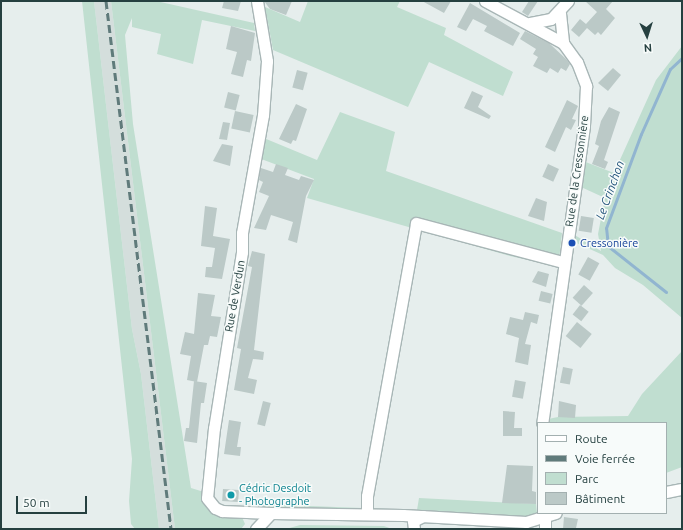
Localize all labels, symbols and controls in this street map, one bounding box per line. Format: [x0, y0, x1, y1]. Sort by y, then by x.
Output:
north arrow [627, 16, 667, 56]
text: N [643, 42, 652, 54]
street label: Rue de la Cressonnière [563, 114, 591, 228]
water label: Le Crinchon [593, 159, 627, 221]
place label: Cressonière [580, 236, 638, 250]
marker: Cressonière [567, 238, 577, 248]
street label: Rue de Verdun [222, 259, 248, 333]
legend [537, 422, 667, 514]
text: Route [575, 432, 608, 445]
text: Voie ferrée [575, 452, 635, 465]
text: Parc [575, 472, 598, 485]
place label: Cédric Desdoit - Photographe [239, 482, 311, 508]
scale bar [18, 488, 89, 514]
marker: Cédric Desdoit - Photographe [226, 490, 236, 500]
text: Bâtiment [575, 492, 625, 505]
text: 50 m [23, 496, 50, 509]

